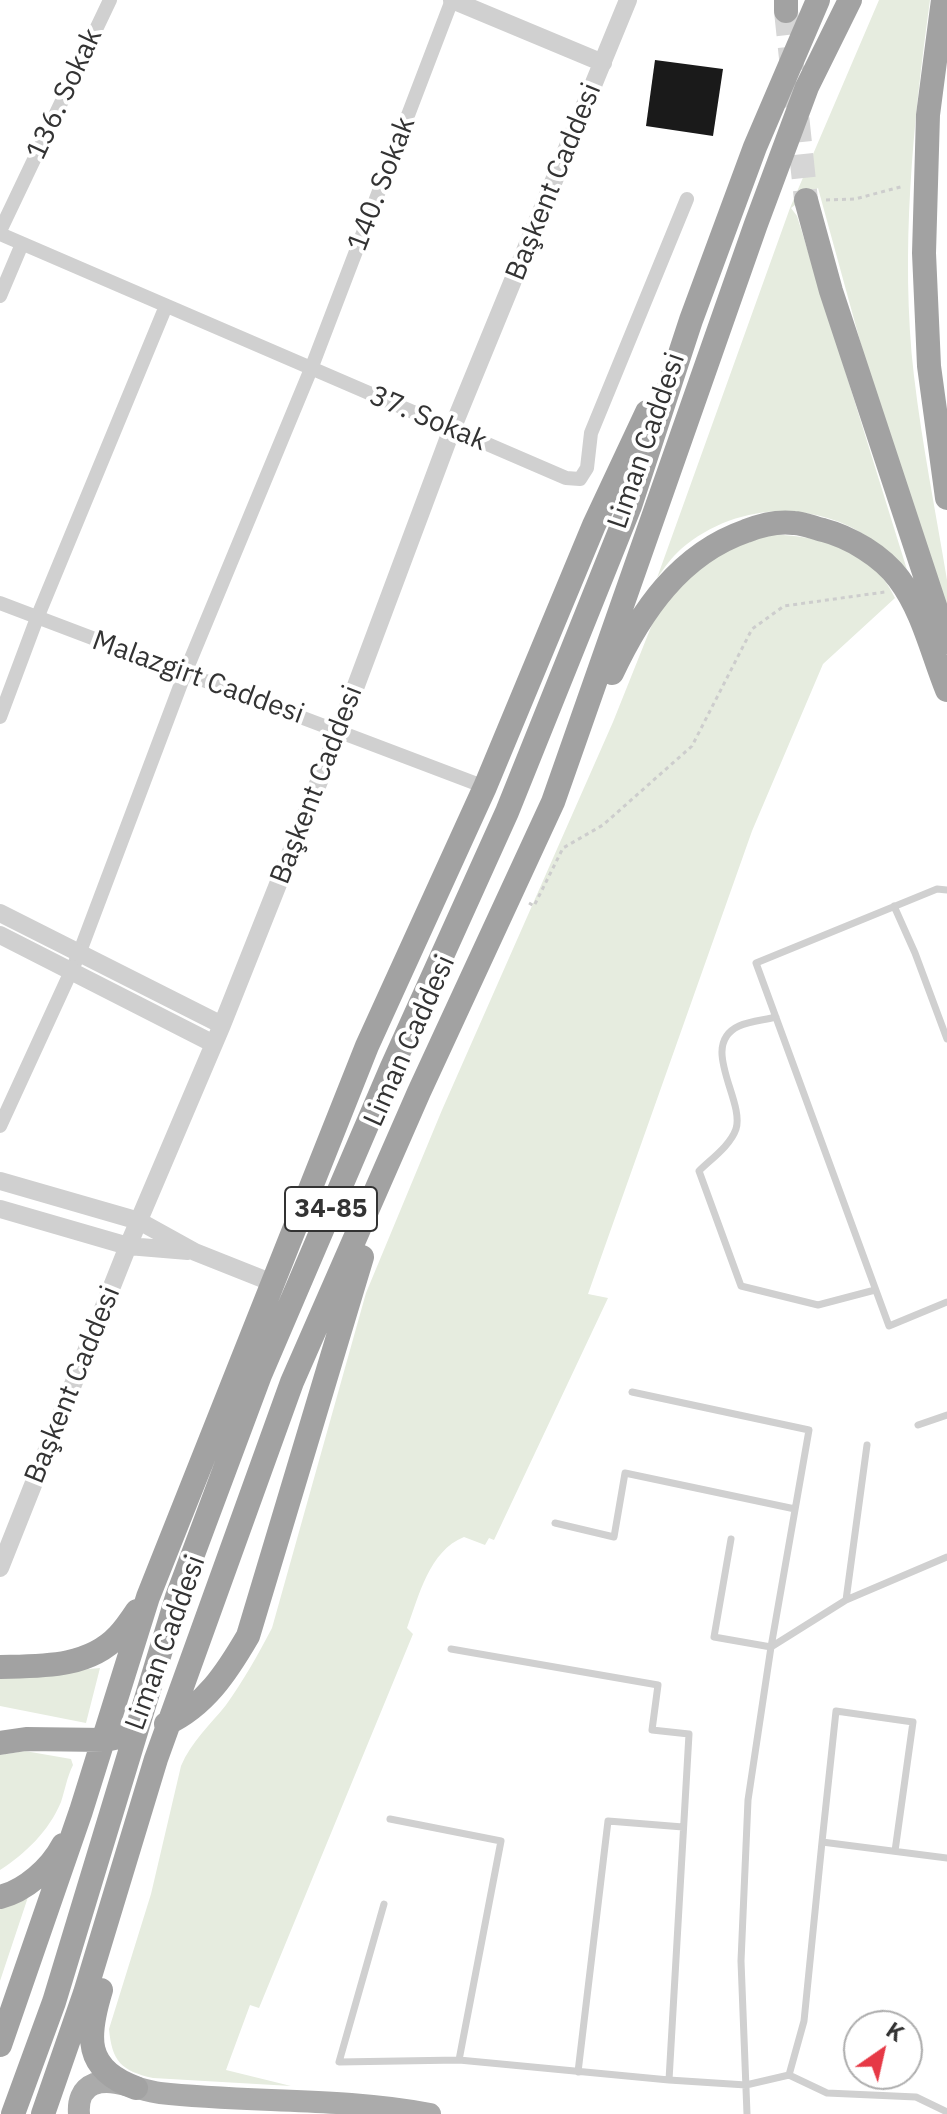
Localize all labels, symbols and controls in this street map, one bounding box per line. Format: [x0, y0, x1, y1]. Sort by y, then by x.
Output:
street label: 136. Sokak [20, 23, 110, 165]
street label: Başkent Caddesi [499, 78, 609, 286]
street label: 140. Sokak [341, 112, 423, 256]
street label: Liman Caddesi [601, 349, 693, 533]
street label: 37. Sokak [364, 379, 492, 459]
street label: Malazgirt Caddesi [88, 624, 308, 732]
street label: Başkent Caddesi [264, 681, 370, 889]
street label: Liman Caddesi [357, 950, 463, 1132]
road number: 34-85 [285, 1187, 377, 1231]
street label: Başkent Caddesi [18, 1281, 128, 1489]
street label: Liman Caddesi [119, 1551, 213, 1735]
north arrow [843, 2010, 923, 2090]
text: K [881, 2015, 910, 2048]

